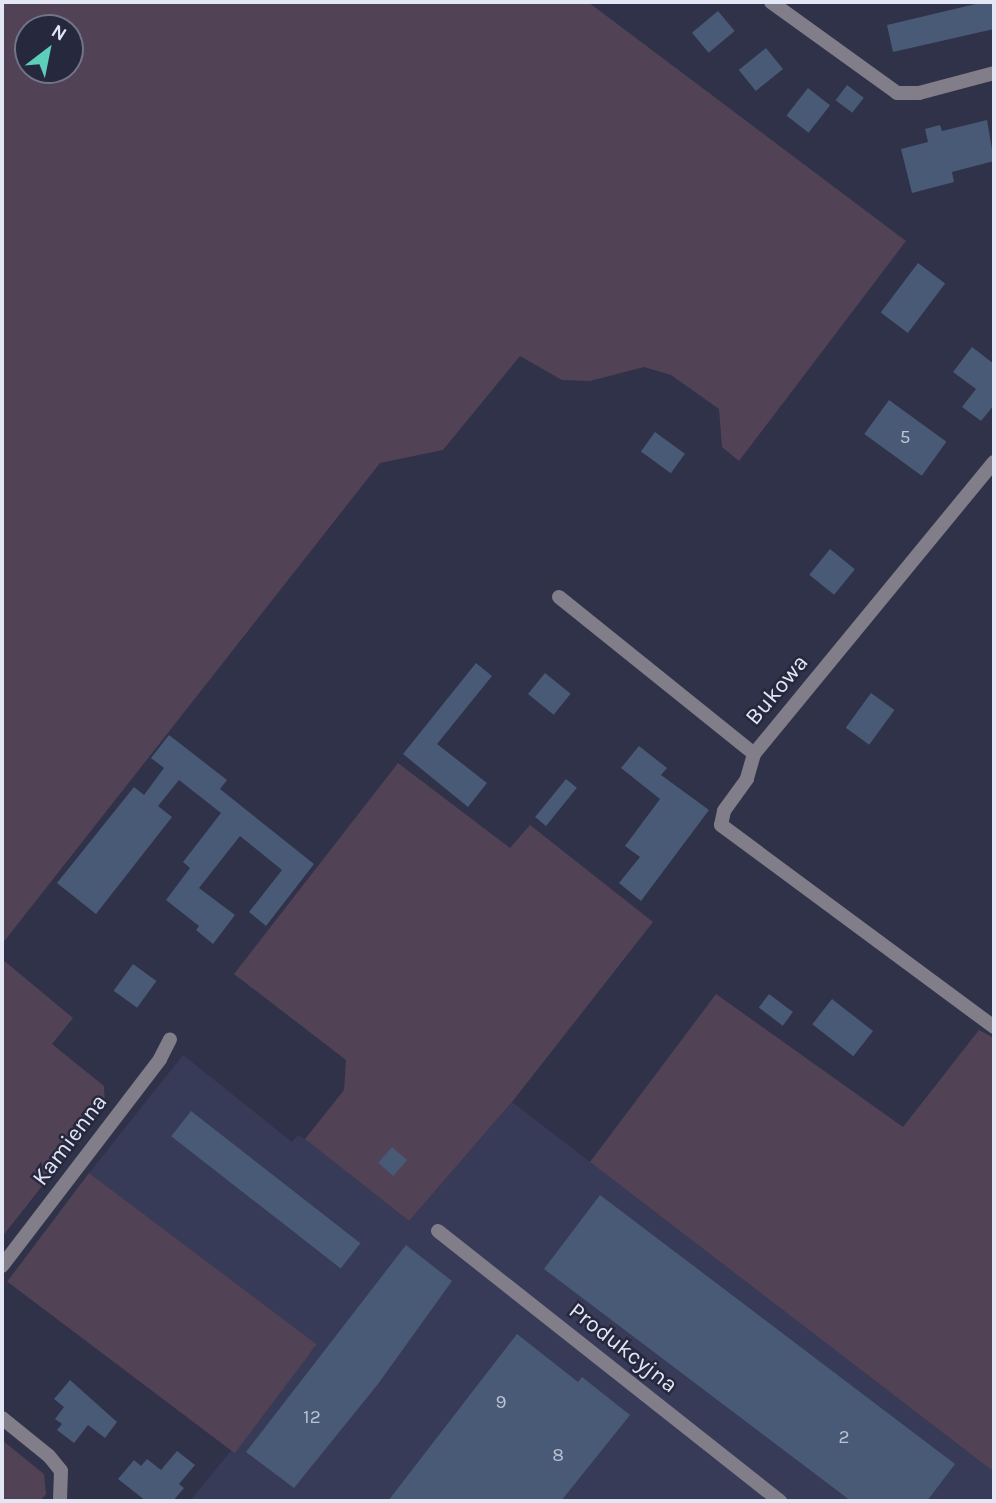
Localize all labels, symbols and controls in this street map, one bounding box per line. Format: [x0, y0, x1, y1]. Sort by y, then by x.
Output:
north arrow [14, 14, 84, 84]
text: N [47, 20, 71, 46]
house number: 5 [900, 427, 910, 449]
street label: Bukowa [740, 649, 814, 731]
street label: Kamienna [27, 1089, 113, 1191]
street label: Produkcyjna [563, 1297, 683, 1399]
house number: 9 [495, 1392, 507, 1414]
house number: 12 [303, 1407, 321, 1429]
house number: 2 [838, 1427, 850, 1449]
house number: 8 [552, 1445, 564, 1467]

